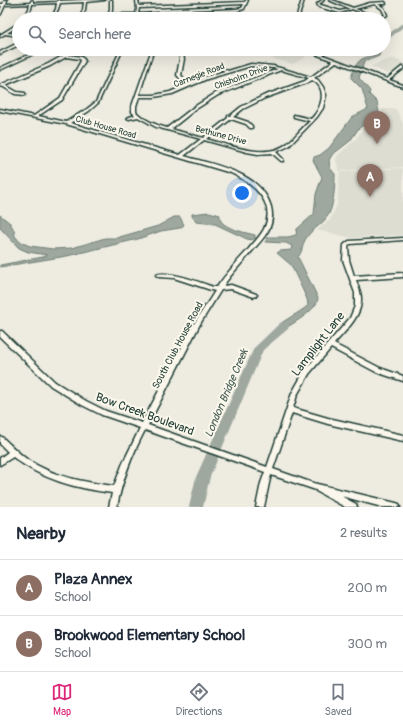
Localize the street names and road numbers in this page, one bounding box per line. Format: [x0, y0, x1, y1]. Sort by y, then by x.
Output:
street label: Carnegie Road [172, 61, 226, 90]
street label: Chisholm Drive [213, 63, 270, 92]
street label: Club House Road [74, 114, 138, 141]
street label: Bethune Drive [194, 123, 248, 148]
street label: South Club House Road [150, 300, 206, 391]
street label: Lamplight Lane [289, 309, 348, 379]
street label: Bow Creek Boulevard [94, 390, 196, 439]

